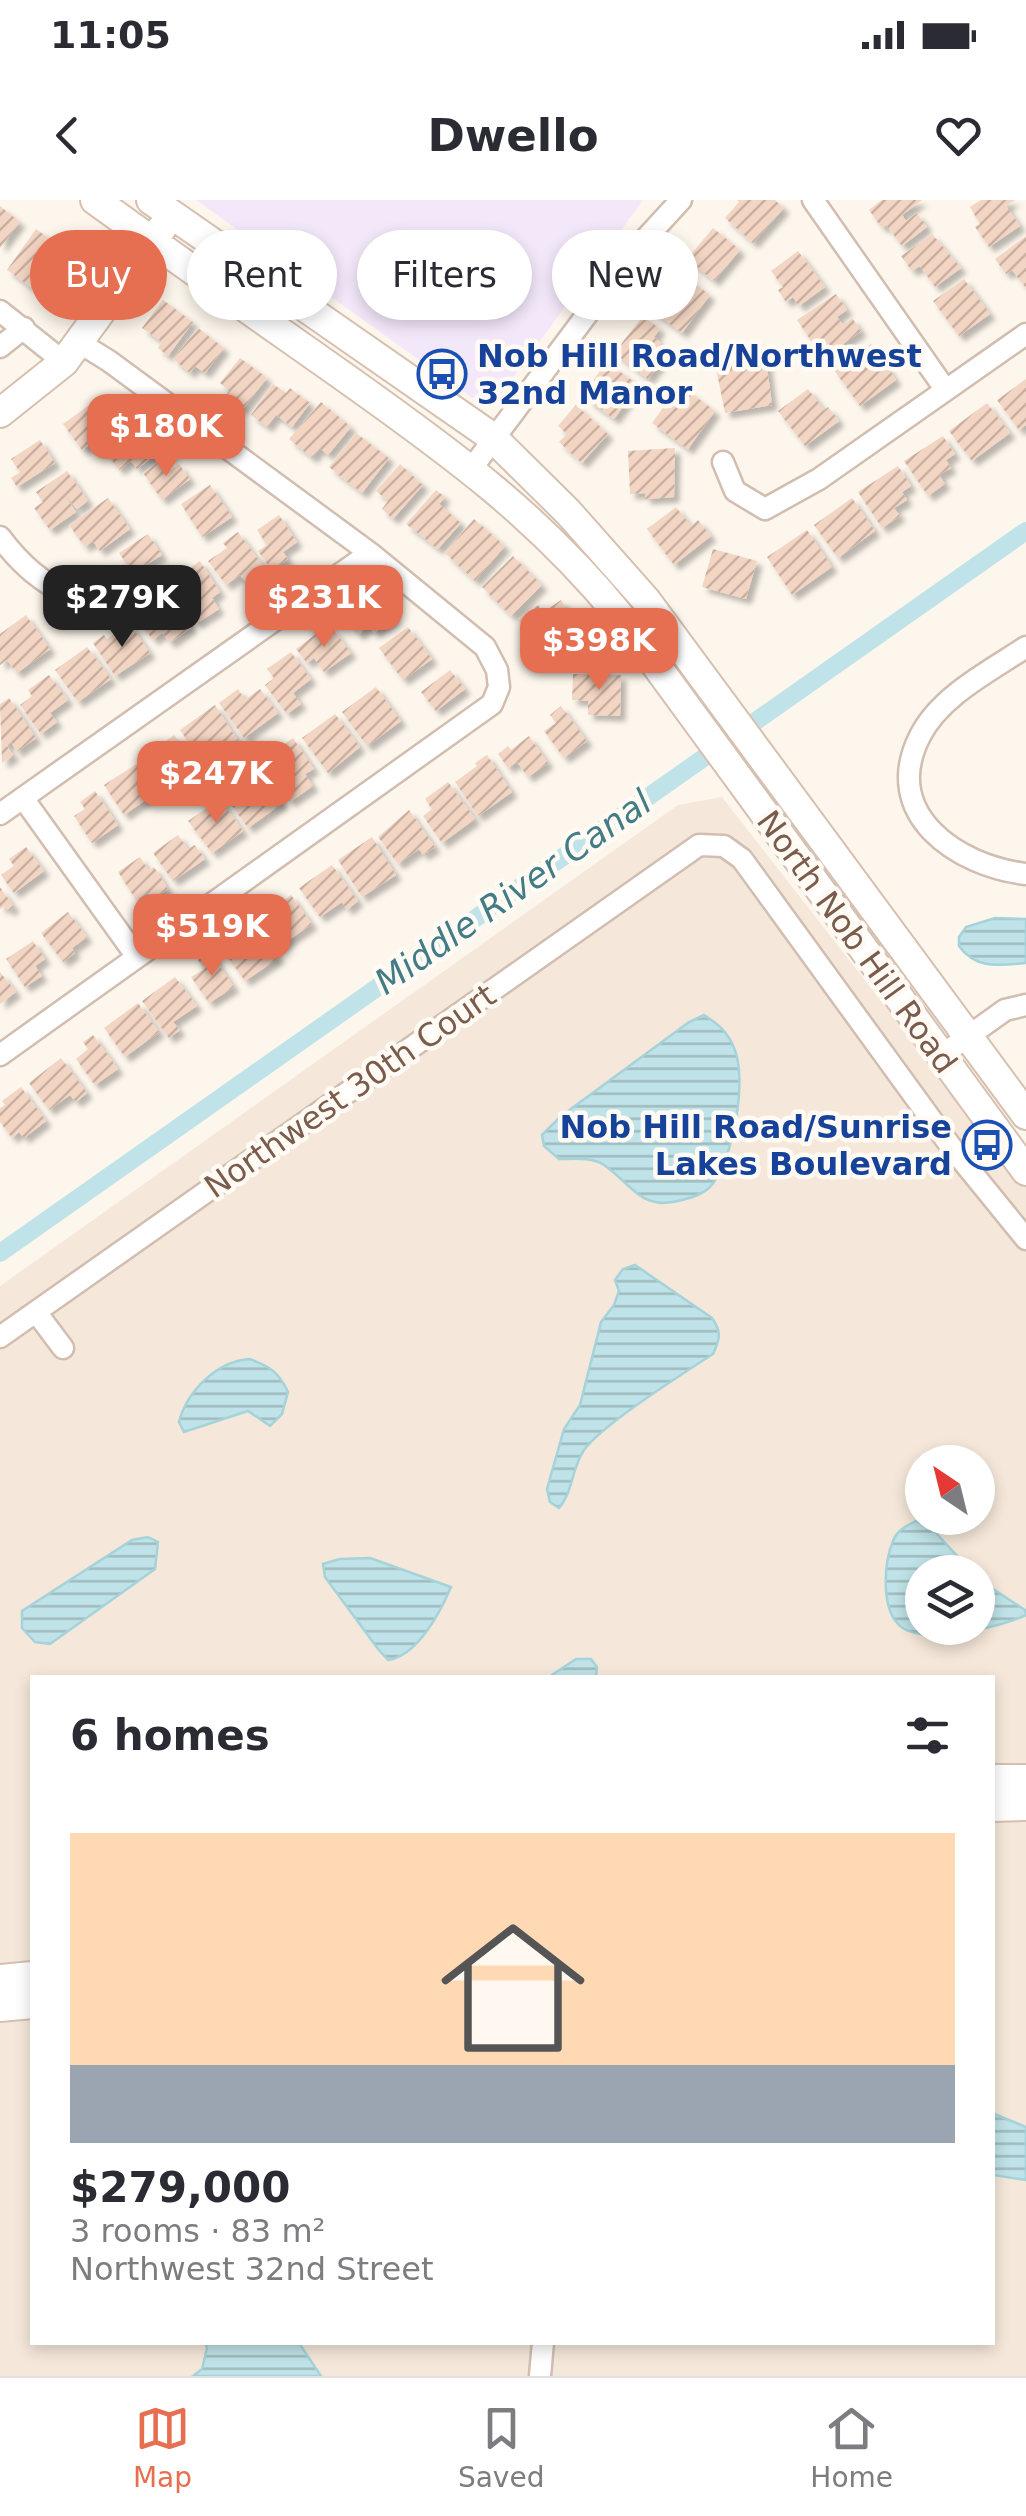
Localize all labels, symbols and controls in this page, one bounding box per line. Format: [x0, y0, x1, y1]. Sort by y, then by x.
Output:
text: 11:05 [50, 13, 171, 57]
icon: back [40, 108, 95, 163]
icon: heart [931, 108, 986, 163]
text: Dwello [427, 109, 599, 162]
chip: Buy [30, 230, 167, 320]
chip: Rent [187, 230, 337, 320]
chip: Filters [357, 230, 532, 320]
chip: New [552, 230, 698, 320]
place label: Nob Hill Road/Northwest 32nd Manor [477, 337, 922, 412]
bus stop icon: Nob Hill Road/Northwest 32nd Manor [416, 348, 468, 400]
pin: $180K [96, 394, 236, 479]
text: $180K [109, 407, 223, 445]
pin: $279K [52, 565, 192, 650]
pin: $231K [254, 565, 394, 650]
text: $279K [65, 578, 179, 616]
text: $231K [267, 578, 381, 616]
pin: $398K [529, 608, 669, 693]
text: $398K [542, 621, 656, 659]
pin: $247K [146, 741, 286, 826]
text: $247K [159, 754, 273, 792]
water label: Middle River Canal [367, 781, 659, 1002]
street label: North Nob Hill Road [749, 803, 965, 1081]
pin: $519K [142, 894, 282, 979]
text: $519K [155, 907, 269, 945]
street label: Northwest 30th Court [197, 976, 503, 1206]
place label: Nob Hill Road/Sunrise Lakes Boulevard [559, 1108, 952, 1183]
bus stop icon: Nob Hill Road/Sunrise Lakes Boulevard [961, 1119, 1013, 1171]
north arrow [905, 1445, 995, 1535]
map controls [905, 1445, 995, 1645]
button: layers [905, 1555, 995, 1645]
icon: filters [900, 1708, 955, 1763]
text: 6 homes [70, 1711, 270, 1760]
icon: home [423, 1898, 603, 2078]
text: $279,000 [70, 2163, 291, 2212]
text: 3 rooms · 83 m² [70, 2212, 325, 2250]
text: Northwest 32nd Street [70, 2250, 433, 2288]
tab: Map [133, 2401, 192, 2494]
tab: Saved [458, 2401, 544, 2494]
tab: Home [810, 2401, 893, 2494]

